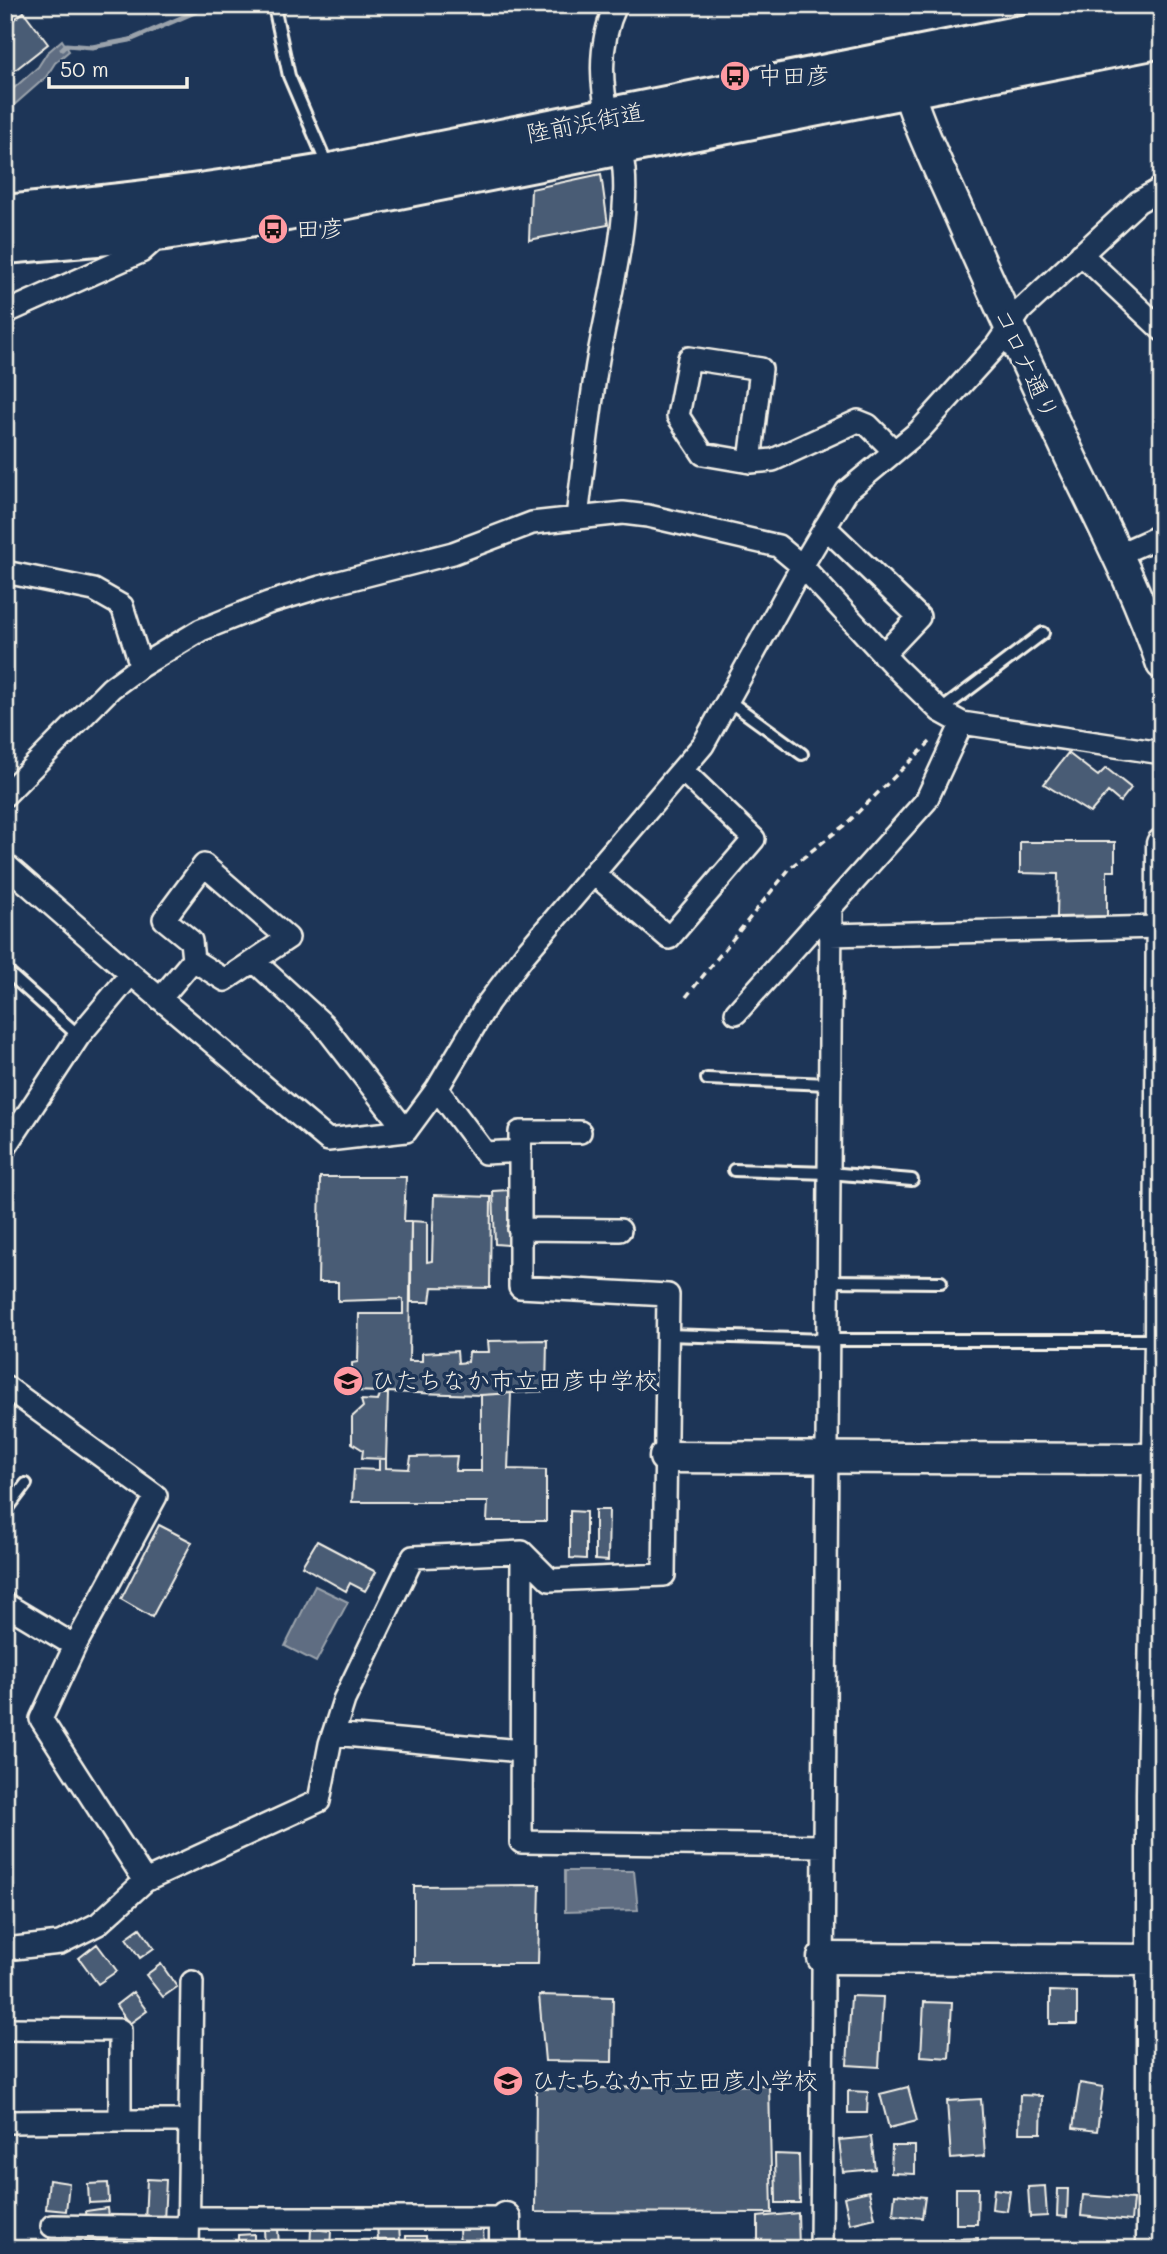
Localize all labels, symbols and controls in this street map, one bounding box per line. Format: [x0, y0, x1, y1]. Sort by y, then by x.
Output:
scale bar [49, 46, 187, 90]
text: 50 m [60, 55, 109, 82]
bus stop icon: 中田彦 [718, 59, 752, 93]
place label: 中田彦 [758, 59, 830, 90]
street label: 陸前浜街道 [523, 95, 647, 148]
bus stop icon: 田彦 [256, 212, 290, 246]
place label: 田彦 [296, 212, 344, 243]
street label: コロナ通り [988, 302, 1067, 424]
school or university icon: ひたちなか市立田彦中学校 [331, 1364, 365, 1398]
place label: ひたちなか市立田彦中学校 [371, 1364, 658, 1395]
school or university icon: ひたちなか市立田彦小学校 [491, 2064, 525, 2098]
place label: ひたちなか市立田彦小学校 [531, 2064, 818, 2095]

